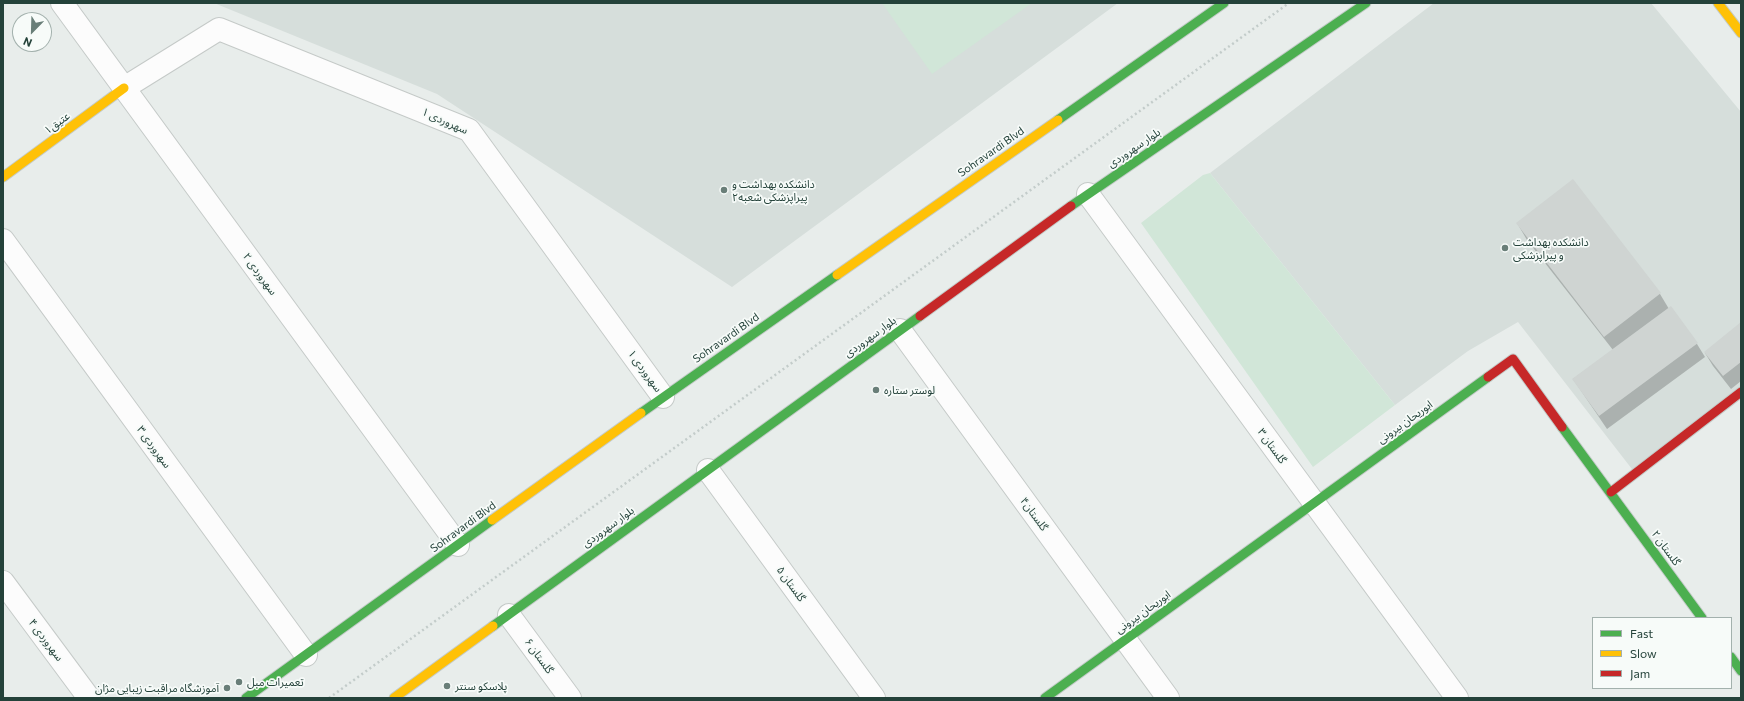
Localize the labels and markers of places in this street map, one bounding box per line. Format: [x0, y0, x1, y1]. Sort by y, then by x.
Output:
place label: دانشکده بهداشت و پیراپزشکى شعبه۲ [732, 177, 815, 203]
marker: دانشکده بهداشت و پیراپزشکى شعبه۲ [719, 185, 729, 195]
place label: دانشکده بهداشت و پیراپزشکی [1513, 235, 1589, 261]
marker: دانشکده بهداشت و پیراپزشکی [1500, 243, 1510, 253]
place label: لوستر ستاره [884, 383, 935, 397]
marker: لوستر ستاره [871, 385, 881, 395]
place label: تعمیرات مبل [247, 675, 304, 689]
marker: تعمیرات مبل [234, 677, 244, 687]
place label: پلاسکو سنتر [455, 679, 507, 693]
place label: آموزشگاه مراقبت زیبایی مژان [95, 681, 219, 695]
marker: پلاسکو سنتر [442, 681, 452, 691]
marker: آموزشگاه مراقبت زیبایی مژان [222, 683, 232, 693]

